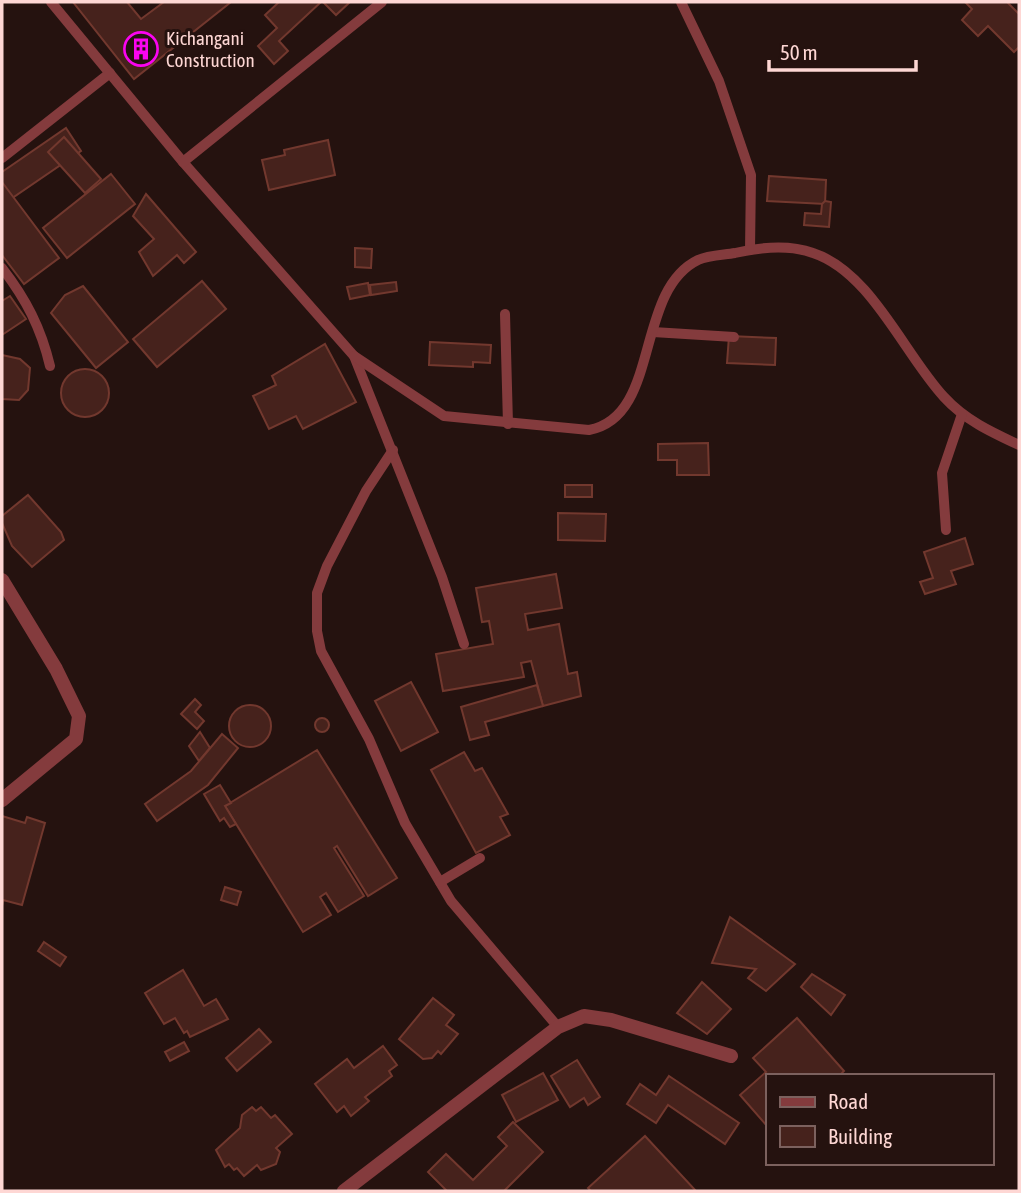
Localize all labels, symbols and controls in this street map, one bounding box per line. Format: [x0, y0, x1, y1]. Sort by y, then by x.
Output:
place label: Kichangani Construction [166, 27, 255, 71]
scale bar [769, 28, 916, 72]
building icon: Kichangani Construction [122, 30, 160, 68]
text: 50 m [780, 40, 818, 64]
legend [766, 1074, 993, 1165]
text: Road [828, 1089, 868, 1113]
text: Building [828, 1124, 892, 1148]

